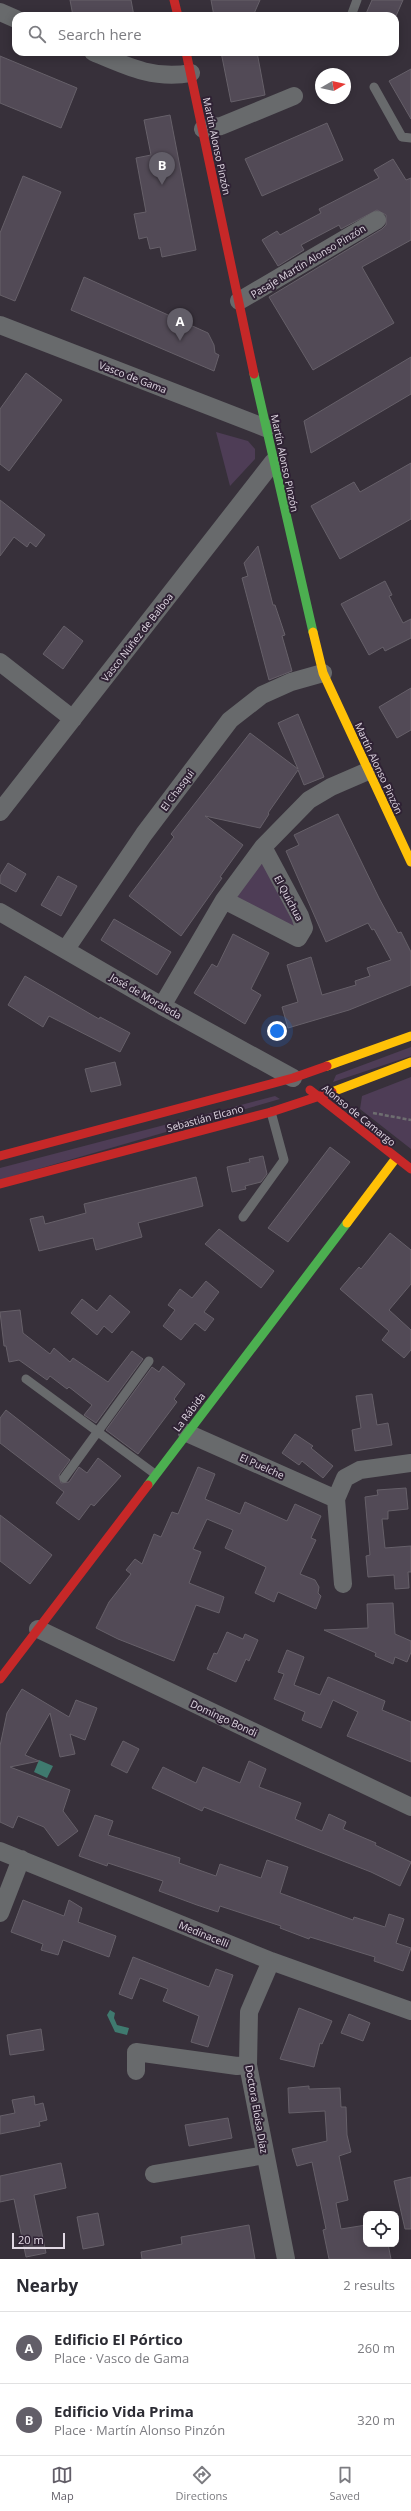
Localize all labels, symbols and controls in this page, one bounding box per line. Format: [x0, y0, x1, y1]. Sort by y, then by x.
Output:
search box [12, 12, 399, 56]
icon: search [26, 23, 48, 45]
text: Search here [58, 24, 142, 44]
north arrow [315, 68, 351, 104]
street label: Martín Alonso Pinzón [200, 96, 234, 196]
pin: B [149, 152, 175, 185]
street label: Pasaje Martín Alonso Pinzón [248, 221, 368, 301]
pin: A [167, 308, 193, 341]
street label: Vasco de Gama [97, 358, 169, 396]
street label: Martín Alonso Pinzón [268, 413, 302, 513]
street label: Vasco Núñez de Balboa [98, 590, 176, 684]
street label: Martín Alonso Pinzón [352, 720, 406, 816]
street label: El Chasqui [157, 767, 197, 813]
street label: El Quichua [271, 873, 307, 923]
street label: José de Moraleda [107, 969, 184, 1022]
your location [267, 1021, 287, 1041]
street label: Alonso de Camargo [319, 1081, 399, 1149]
street label: Sebastián Elcano [165, 1101, 245, 1135]
street label: La Rábida [170, 1390, 208, 1434]
street label: El Puelche [237, 1450, 287, 1482]
street label: Domingo Bondi [188, 1696, 260, 1740]
street label: Medinacelli [177, 1918, 231, 1950]
street label: Doctora Eloísa Díaz [242, 2064, 272, 2155]
map controls [363, 2211, 399, 2247]
button: locate [363, 2211, 399, 2247]
scale bar [12, 2231, 65, 2250]
text: 20 m [18, 2232, 44, 2247]
text: Nearby [16, 2274, 78, 2297]
text: 2 results [343, 2276, 395, 2294]
text: Edificio El Pórtico [54, 2329, 183, 2349]
text: A [25, 2339, 33, 2357]
text: 260 m [357, 2339, 395, 2357]
text: Place · Vasco de Gama [54, 2349, 189, 2367]
text: Edificio Vida Prima [54, 2401, 194, 2421]
text: B [25, 2411, 33, 2429]
text: 320 m [357, 2411, 395, 2429]
text: Place · Martín Alonso Pinzón [54, 2421, 225, 2439]
tab: Map [51, 2464, 74, 2503]
tab: Directions [176, 2464, 228, 2503]
tab: Saved [329, 2464, 360, 2503]

